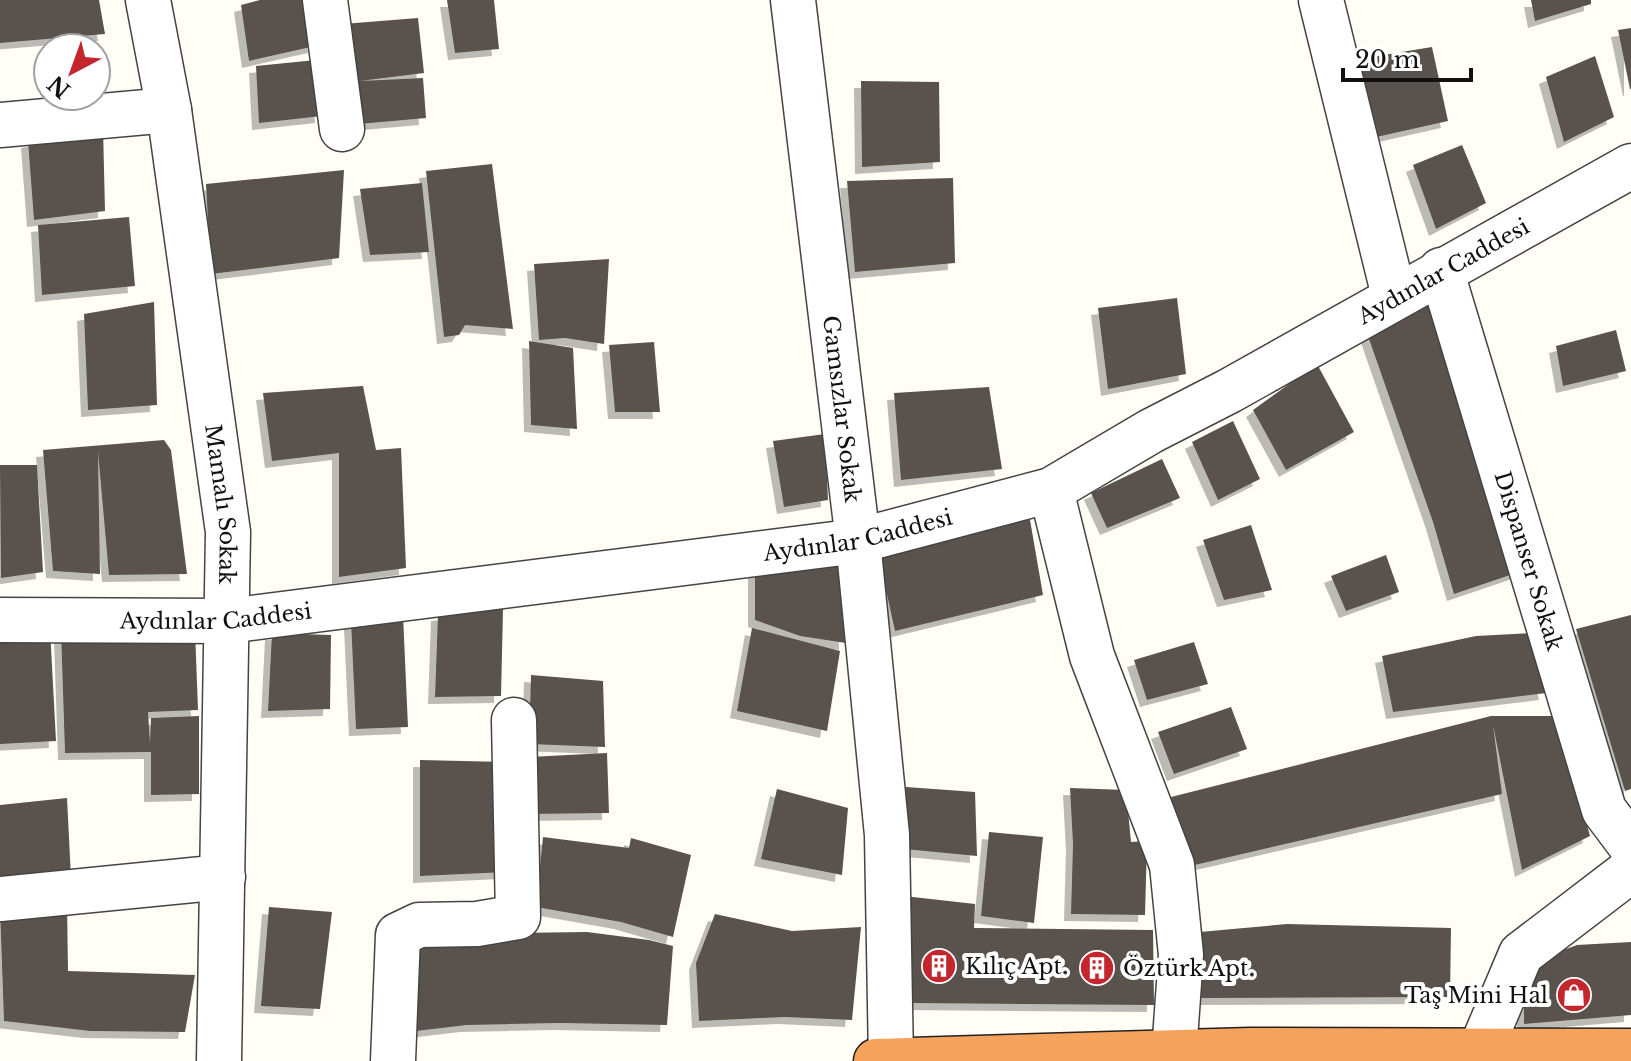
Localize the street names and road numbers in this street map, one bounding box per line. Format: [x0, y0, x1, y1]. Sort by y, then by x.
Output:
street label: Aydınlar Caddesi [1352, 213, 1534, 331]
street label: Gamsızlar Sokak [817, 314, 866, 505]
street label: Mamalı Sokak [199, 423, 241, 585]
street label: Dispanser Sokak [1489, 468, 1568, 655]
street label: Aydınlar Caddesi [761, 504, 956, 567]
street label: Aydınlar Caddesi [119, 597, 314, 635]

